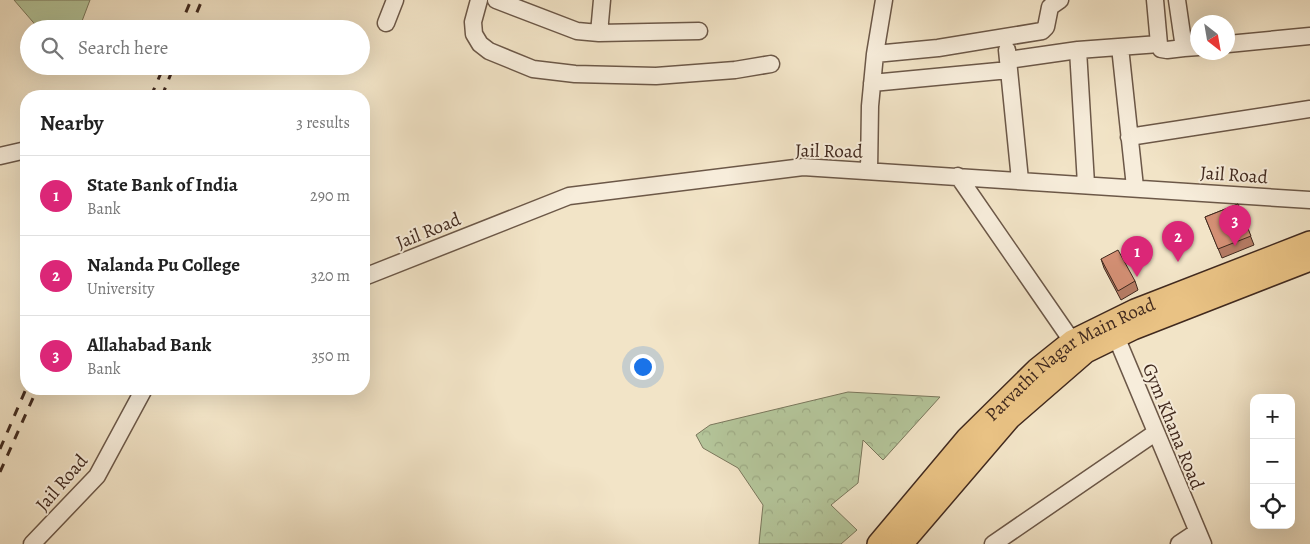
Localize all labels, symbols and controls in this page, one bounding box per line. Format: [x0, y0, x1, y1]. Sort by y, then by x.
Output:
north arrow [1190, 15, 1235, 60]
search box [20, 20, 370, 75]
icon: search [38, 34, 66, 62]
text: Search here [78, 35, 168, 61]
text: Nearby [40, 109, 103, 137]
text: 3 results [296, 112, 350, 134]
street label: Jail Road [795, 137, 864, 165]
street label: Jail Road [1199, 160, 1269, 190]
text: State Bank of India [87, 172, 238, 198]
text: 1 [53, 185, 59, 207]
text: 290 m [310, 185, 350, 207]
text: Bank [87, 198, 121, 220]
pin: 3 [1219, 205, 1251, 246]
street label: Jail Road [392, 206, 465, 256]
pin: 2 [1162, 221, 1194, 262]
pin: 1 [1121, 236, 1153, 277]
text: Nalanda Pu College [87, 252, 240, 278]
text: 2 [52, 265, 60, 287]
text: 320 m [311, 265, 350, 287]
text: University [87, 278, 154, 300]
street label: Parvathi Nagar Main Road [980, 291, 1160, 427]
text: Allahabad Bank [87, 332, 211, 358]
text: 3 [53, 345, 59, 367]
text: 350 m [311, 345, 350, 367]
your location [630, 354, 656, 380]
text: Bank [87, 358, 121, 380]
street label: Gym Khana Road [1136, 359, 1210, 494]
map controls [1250, 394, 1295, 529]
button: + [1250, 394, 1295, 439]
button: − [1250, 439, 1295, 484]
street label: Jail Road [30, 448, 94, 517]
button: locate [1250, 484, 1295, 529]

